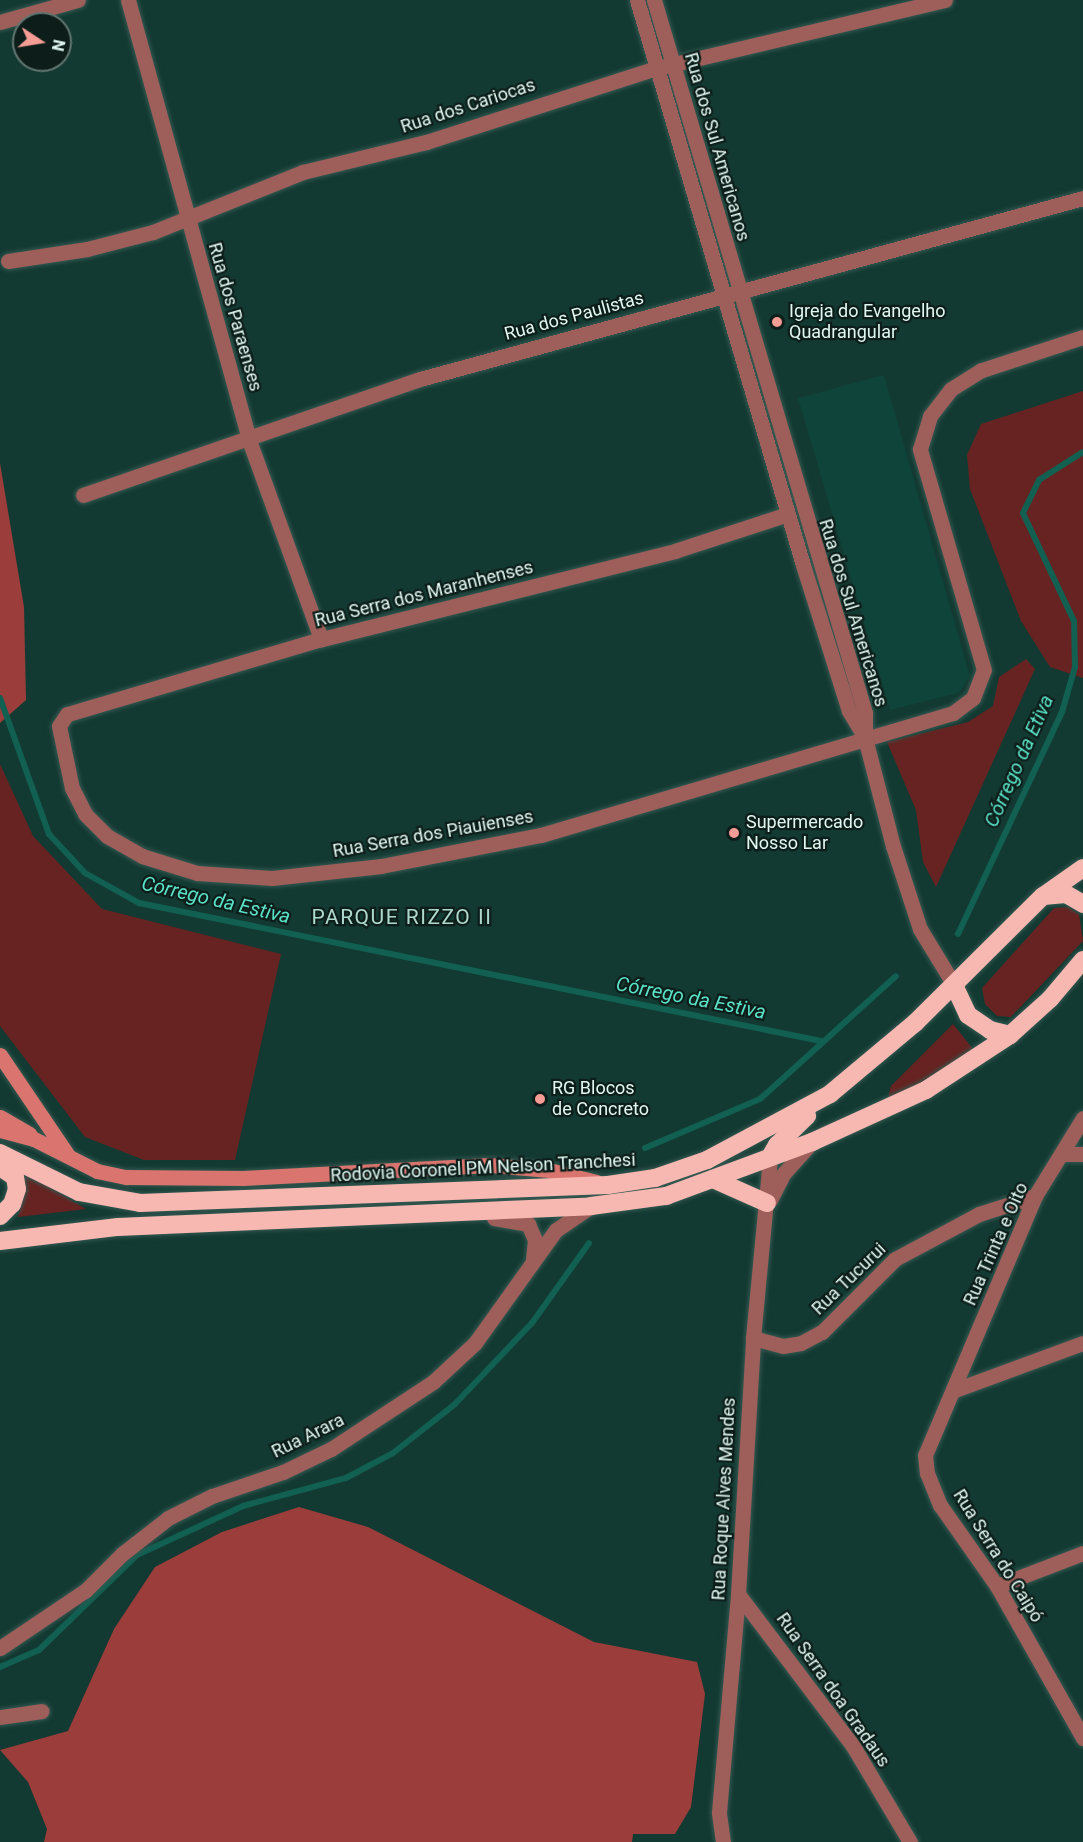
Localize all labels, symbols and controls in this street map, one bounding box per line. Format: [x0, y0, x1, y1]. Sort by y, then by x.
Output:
north arrow [12, 12, 72, 72]
text: N [48, 38, 69, 53]
street label: Rua dos Sul Americanos [680, 50, 754, 244]
street label: Rua dos Cariocas [398, 74, 538, 138]
street label: Rua dos Paraenses [203, 240, 267, 394]
street label: Rua dos Paulistas [502, 287, 646, 345]
place label: Igreja do Evangelho Quadrangular [789, 301, 945, 344]
marker: Igreja do Evangelho Quadrangular [770, 315, 784, 329]
street label: Rua dos Sul Americanos [814, 517, 892, 709]
street label: Rua Serra dos Maranhenses [313, 556, 535, 632]
water label: Córrego da Etiva [979, 691, 1059, 831]
street label: Rua Serra dos Piauienses [331, 806, 535, 862]
place label: Supermercado Nosso Lar [746, 812, 863, 854]
marker: Supermercado Nosso Lar [727, 826, 741, 840]
water label: Córrego da Estiva [139, 871, 293, 929]
district label: PARQUE RIZZO II [312, 904, 492, 930]
water label: Córrego da Estiva [614, 972, 768, 1024]
place label: RG Blocos de Concreto [552, 1078, 649, 1120]
marker: RG Blocos de Concreto [533, 1092, 547, 1106]
street label: Rodovia Coronel PM Nelson Tranchesi [330, 1149, 636, 1187]
street label: Rua Trinta e Oito [959, 1179, 1033, 1309]
street label: Rua Tucurui [807, 1238, 891, 1320]
street label: Rua Roque Alves Mendes [708, 1397, 740, 1601]
street label: Rua Arara [268, 1409, 348, 1463]
street label: Rua Serra do Caipó [948, 1486, 1048, 1626]
street label: Rua Serra doa Gradaus [772, 1609, 894, 1771]

